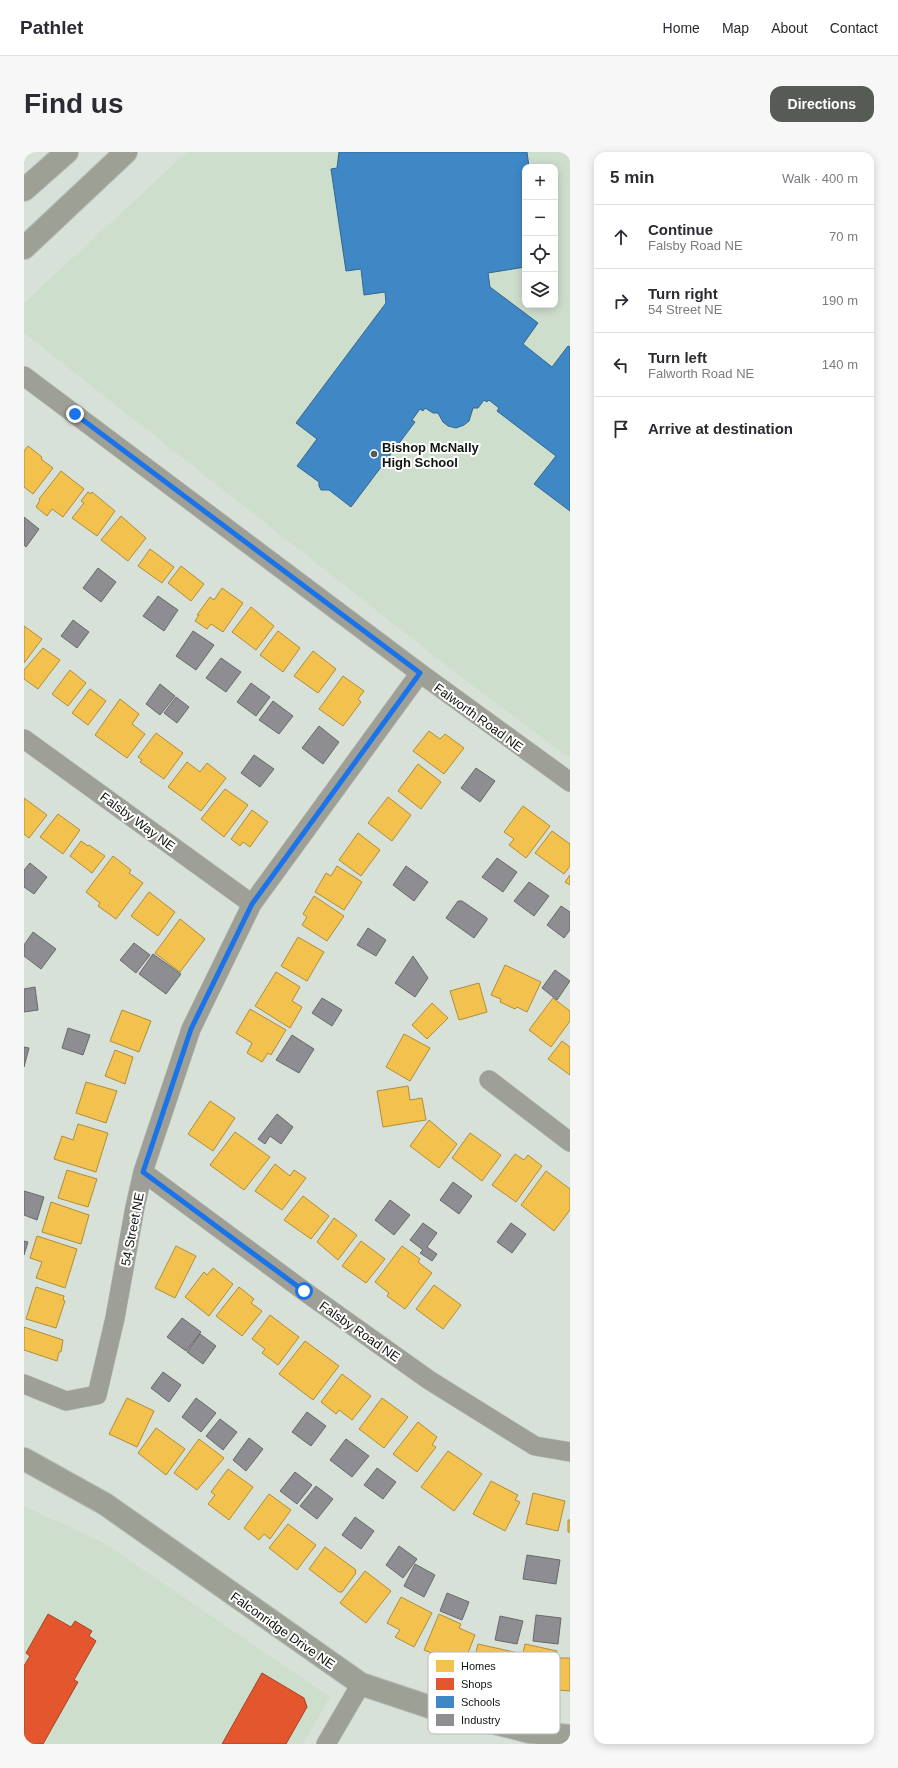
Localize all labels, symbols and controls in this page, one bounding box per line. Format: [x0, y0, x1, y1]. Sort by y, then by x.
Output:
text: Pathlet [20, 17, 83, 38]
text: Home [663, 20, 700, 36]
text: Map [722, 20, 749, 36]
text: About [771, 20, 808, 36]
text: Contact [830, 20, 878, 36]
button: Directions [770, 86, 874, 122]
text: Find us [24, 88, 124, 119]
map controls [522, 164, 558, 308]
button: + [522, 164, 558, 200]
text: 5 min [610, 168, 654, 187]
text: Walk · 400 m [782, 171, 858, 186]
button: − [522, 200, 558, 236]
text: Continue [648, 221, 713, 238]
icon: ahead [610, 226, 632, 248]
text: 70 m [829, 229, 858, 244]
button: locate [522, 236, 558, 272]
text: Falsby Road NE [648, 238, 743, 253]
button: layers [522, 272, 558, 308]
text: Turn right [648, 285, 718, 302]
icon: right [610, 290, 632, 312]
text: 190 m [822, 293, 858, 308]
text: 54 Street NE [648, 302, 722, 317]
text: Turn left [648, 349, 707, 366]
icon: left [610, 354, 632, 376]
text: 140 m [822, 357, 858, 372]
text: Falworth Road NE [648, 366, 754, 381]
route end [66, 405, 84, 423]
icon: arrive [610, 418, 632, 440]
text: Arrive at destination [648, 420, 793, 437]
place label: Bishop McNally High School [382, 440, 480, 470]
marker: Bishop McNally High School [369, 449, 379, 459]
street label: Falworth Road NE [431, 680, 526, 755]
street label: Falsby Way NE [97, 789, 178, 854]
street label: 54 Street NE [118, 1191, 147, 1267]
route start [295, 1282, 313, 1300]
street label: Falsby Road NE [317, 1298, 403, 1365]
street label: Falconridge Drive NE [228, 1589, 338, 1672]
legend [428, 1652, 560, 1734]
text: Homes [461, 1660, 496, 1672]
text: Shops [461, 1678, 493, 1690]
text: Schools [461, 1696, 501, 1708]
text: Industry [461, 1714, 501, 1726]

